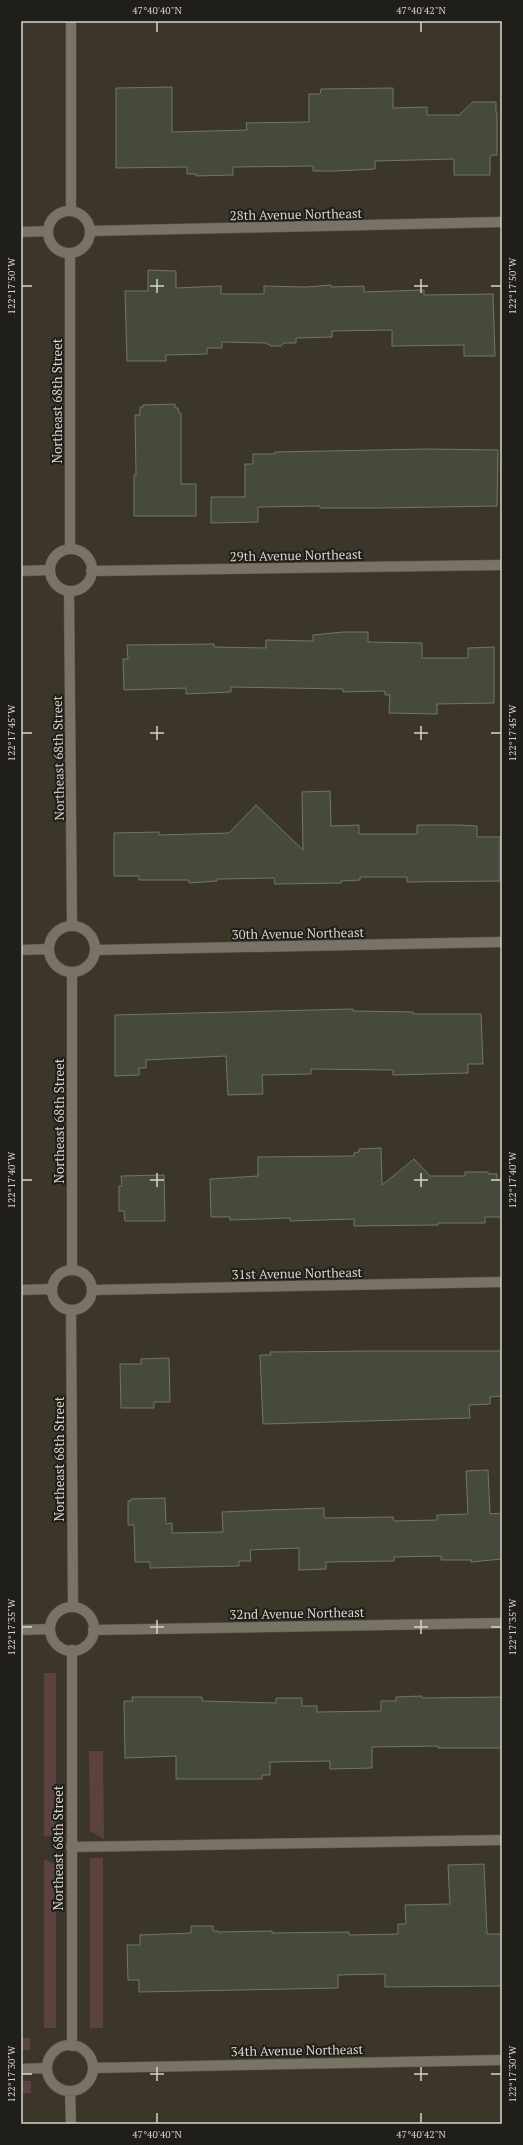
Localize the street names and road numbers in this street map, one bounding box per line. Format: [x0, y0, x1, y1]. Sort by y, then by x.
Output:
street label: 28th Avenue Northeast [230, 204, 363, 224]
street label: Northeast 68th Street [48, 338, 66, 464]
street label: 29th Avenue Northeast [230, 545, 363, 565]
street label: Northeast 68th Street [48, 695, 68, 821]
street label: 30th Avenue Northeast [232, 923, 365, 943]
street label: Northeast 68th Street [50, 1058, 68, 1184]
street label: 31st Avenue Northeast [232, 1263, 363, 1283]
street label: Northeast 68th Street [50, 1396, 68, 1522]
street label: 32nd Avenue Northeast [229, 1603, 365, 1623]
street label: Northeast 68th Street [49, 1785, 67, 1911]
street label: 34th Avenue Northeast [231, 2040, 364, 2060]

